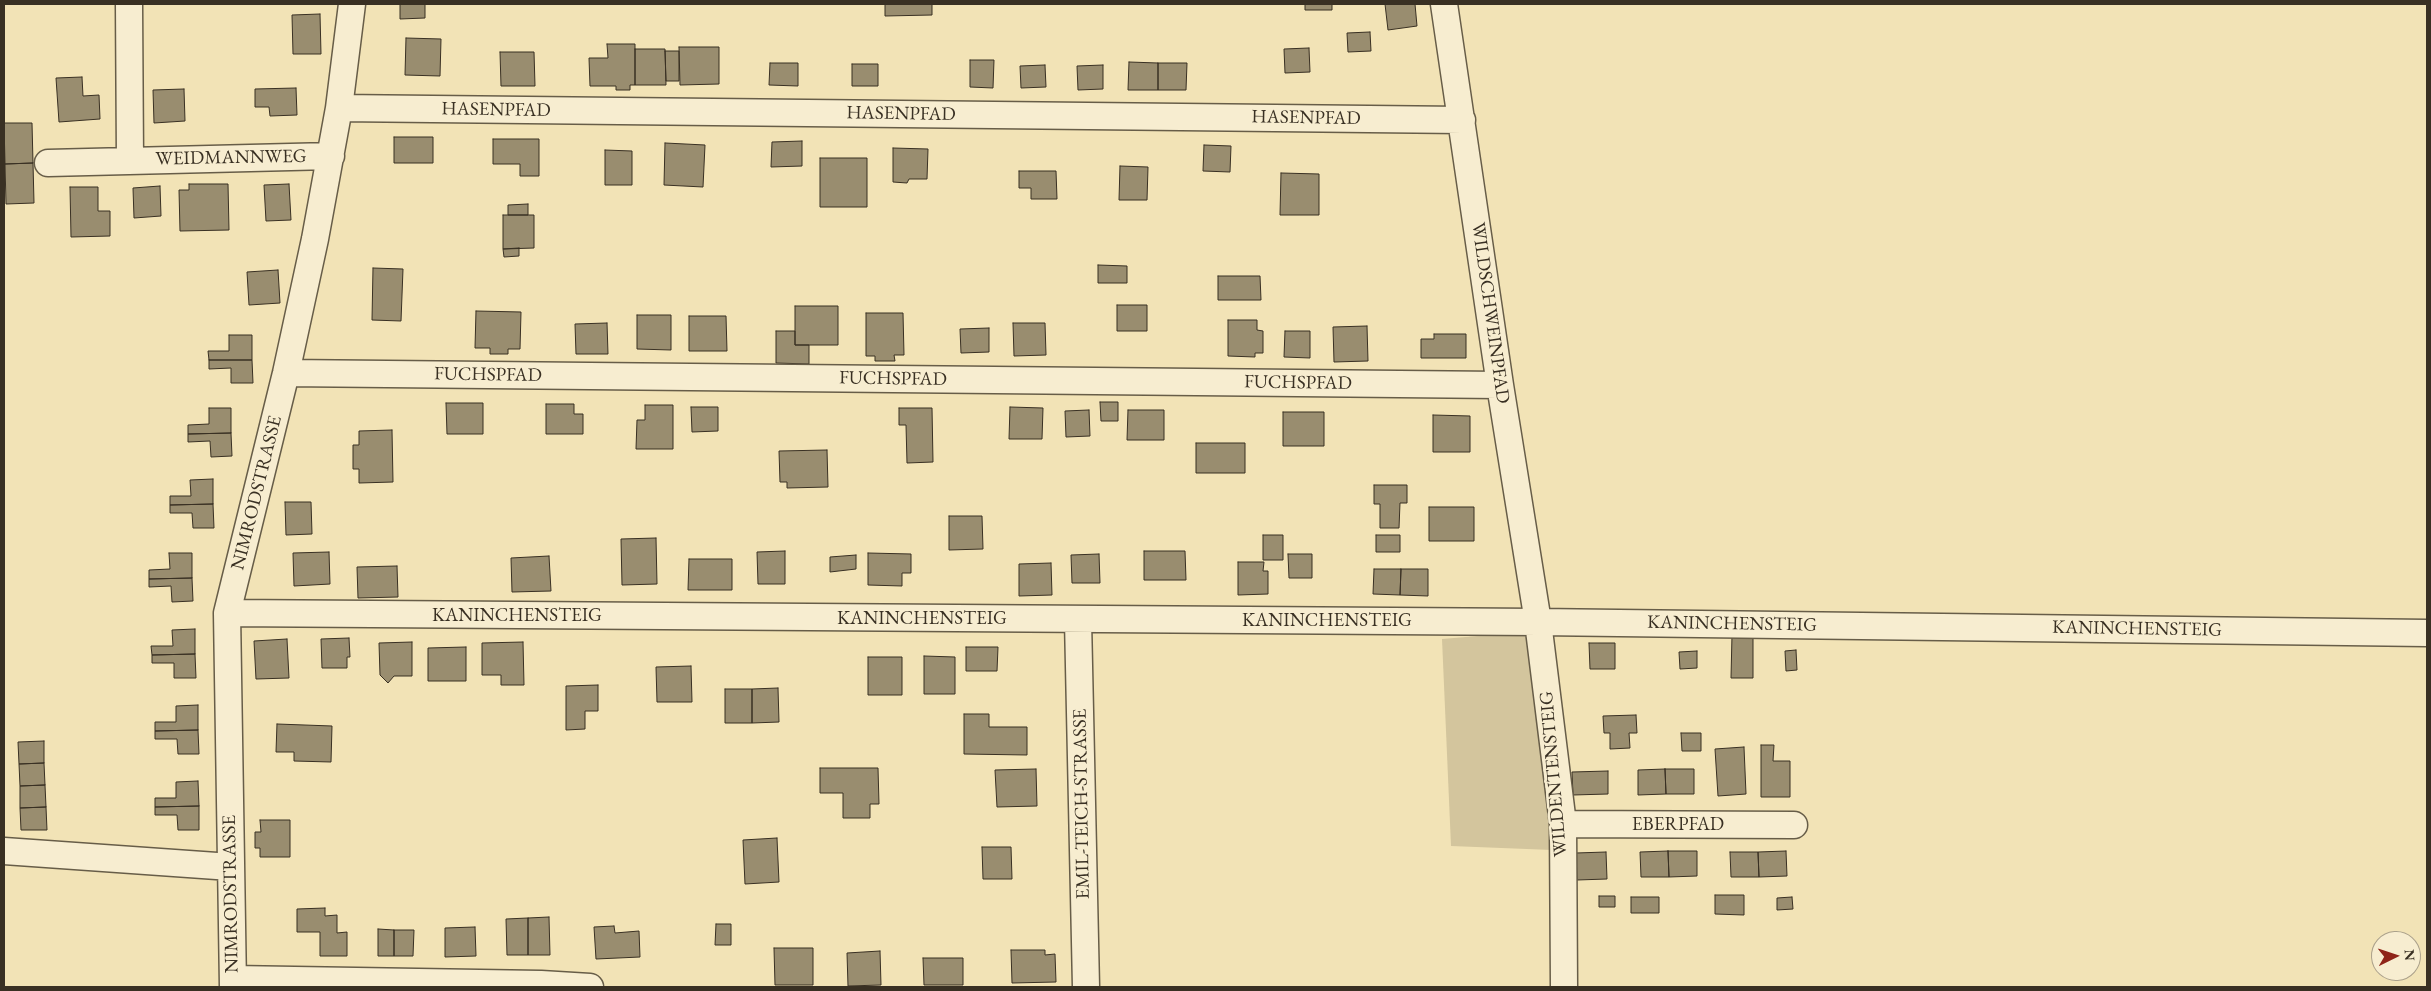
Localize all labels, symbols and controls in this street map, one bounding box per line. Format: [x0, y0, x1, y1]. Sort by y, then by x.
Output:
street label: HASENPFAD [441, 98, 551, 122]
street label: HASENPFAD [846, 102, 956, 126]
street label: HASENPFAD [1251, 106, 1361, 130]
street label: WEIDMANNWEG [155, 145, 307, 171]
street label: WILDSCHWEINPFAD [1466, 221, 1514, 405]
street label: FUCHSPFAD [434, 363, 542, 387]
street label: FUCHSPFAD [839, 367, 947, 391]
street label: FUCHSPFAD [1244, 371, 1352, 395]
street label: NIMRODSTRASSE [227, 413, 287, 573]
street label: KANINCHENSTEIG [432, 605, 602, 627]
street label: KANINCHENSTEIG [837, 608, 1007, 630]
street label: KANINCHENSTEIG [1242, 610, 1412, 632]
street label: KANINCHENSTEIG [1647, 611, 1817, 637]
street label: KANINCHENSTEIG [2052, 616, 2222, 642]
street label: WILDENTENSTEIG [1535, 690, 1573, 858]
street label: EMIL-TEICH-STRASSE [1069, 708, 1095, 900]
street label: EBERPFAD [1632, 814, 1724, 836]
street label: NIMRODSTRASSE [218, 815, 244, 973]
north arrow [2371, 931, 2421, 981]
text: N [2401, 949, 2419, 961]

